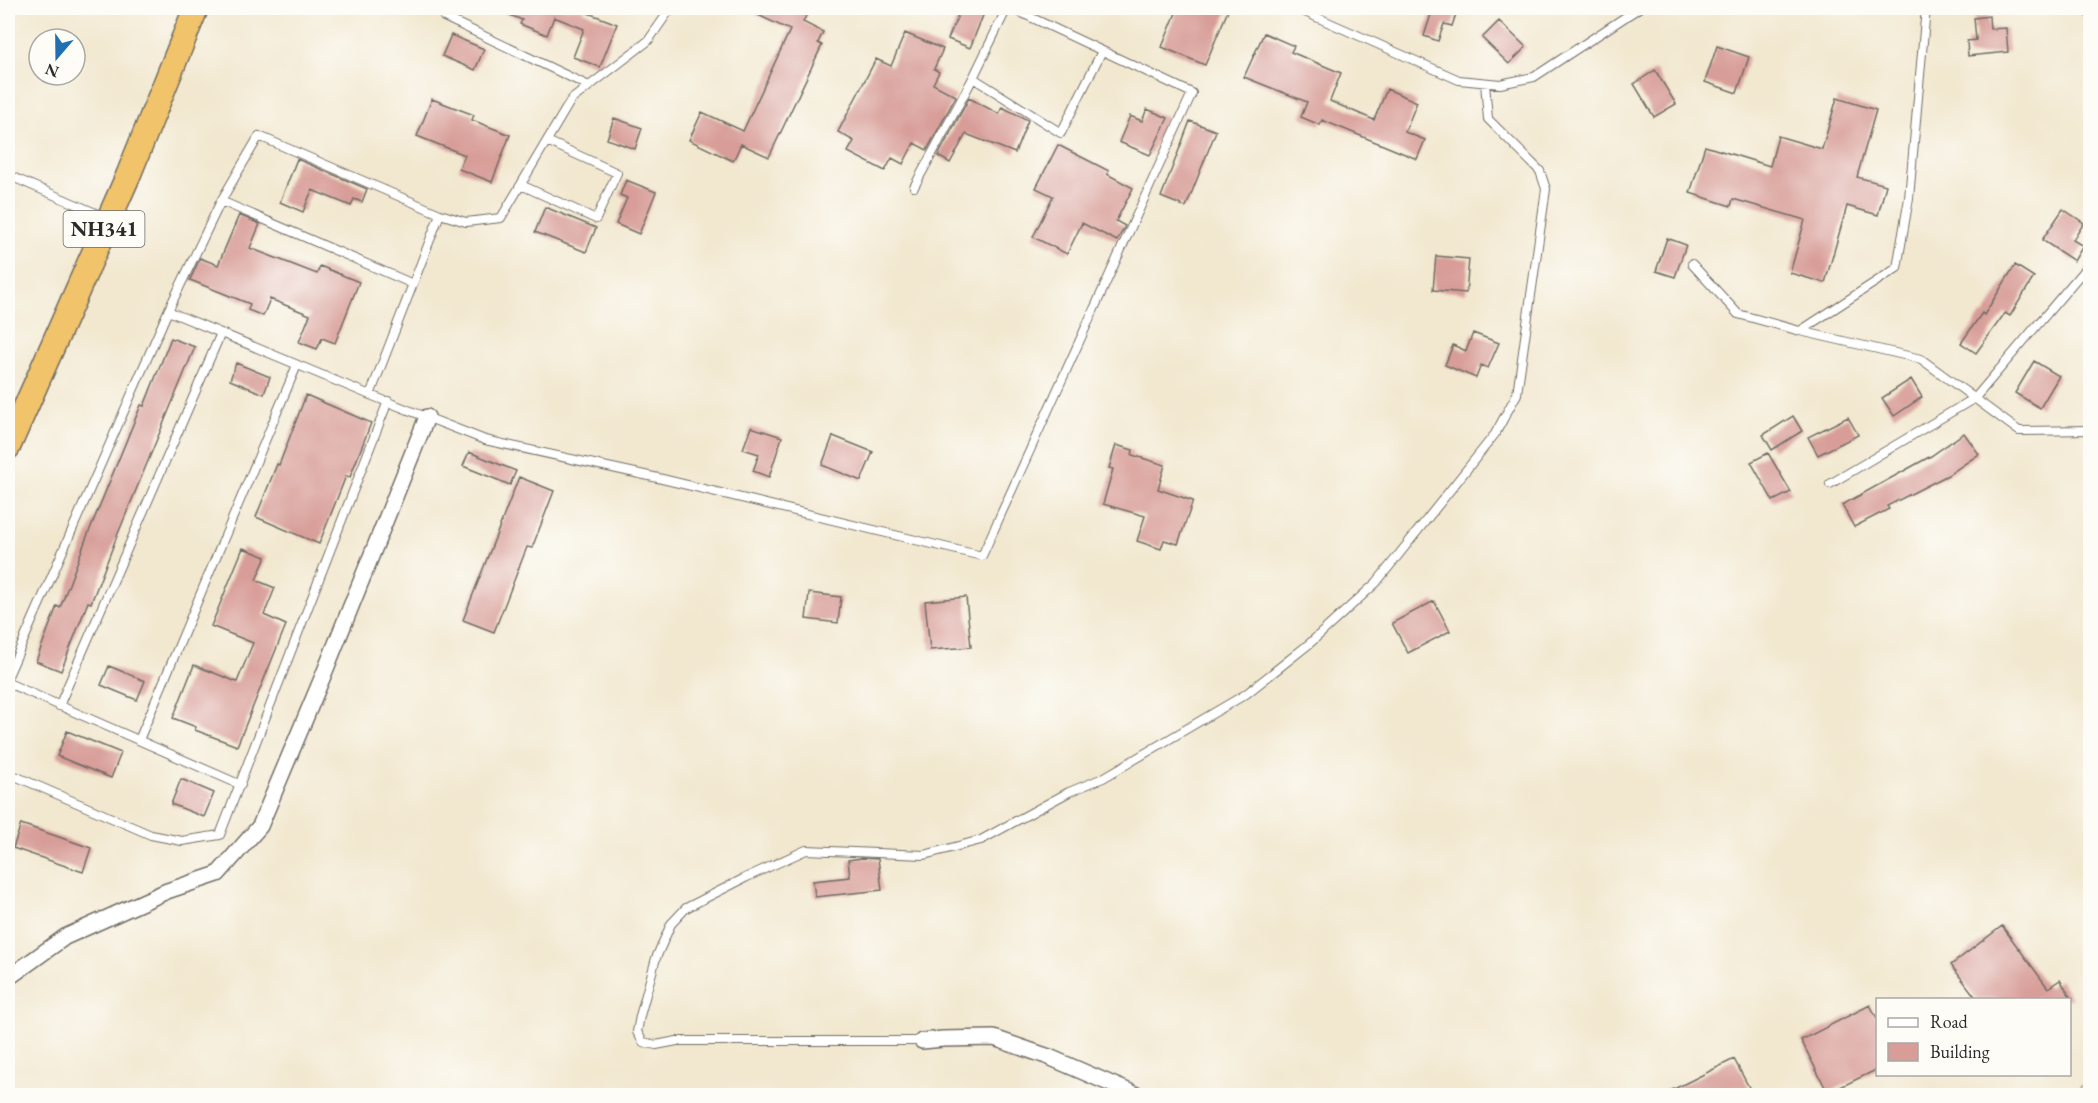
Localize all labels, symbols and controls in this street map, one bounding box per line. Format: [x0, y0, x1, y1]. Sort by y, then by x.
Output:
north arrow [27, 27, 87, 87]
text: N [42, 59, 62, 83]
road number: NH341 [63, 211, 144, 247]
legend [1876, 998, 2071, 1076]
text: Road [1930, 1010, 1969, 1033]
text: Building [1930, 1040, 1990, 1063]

